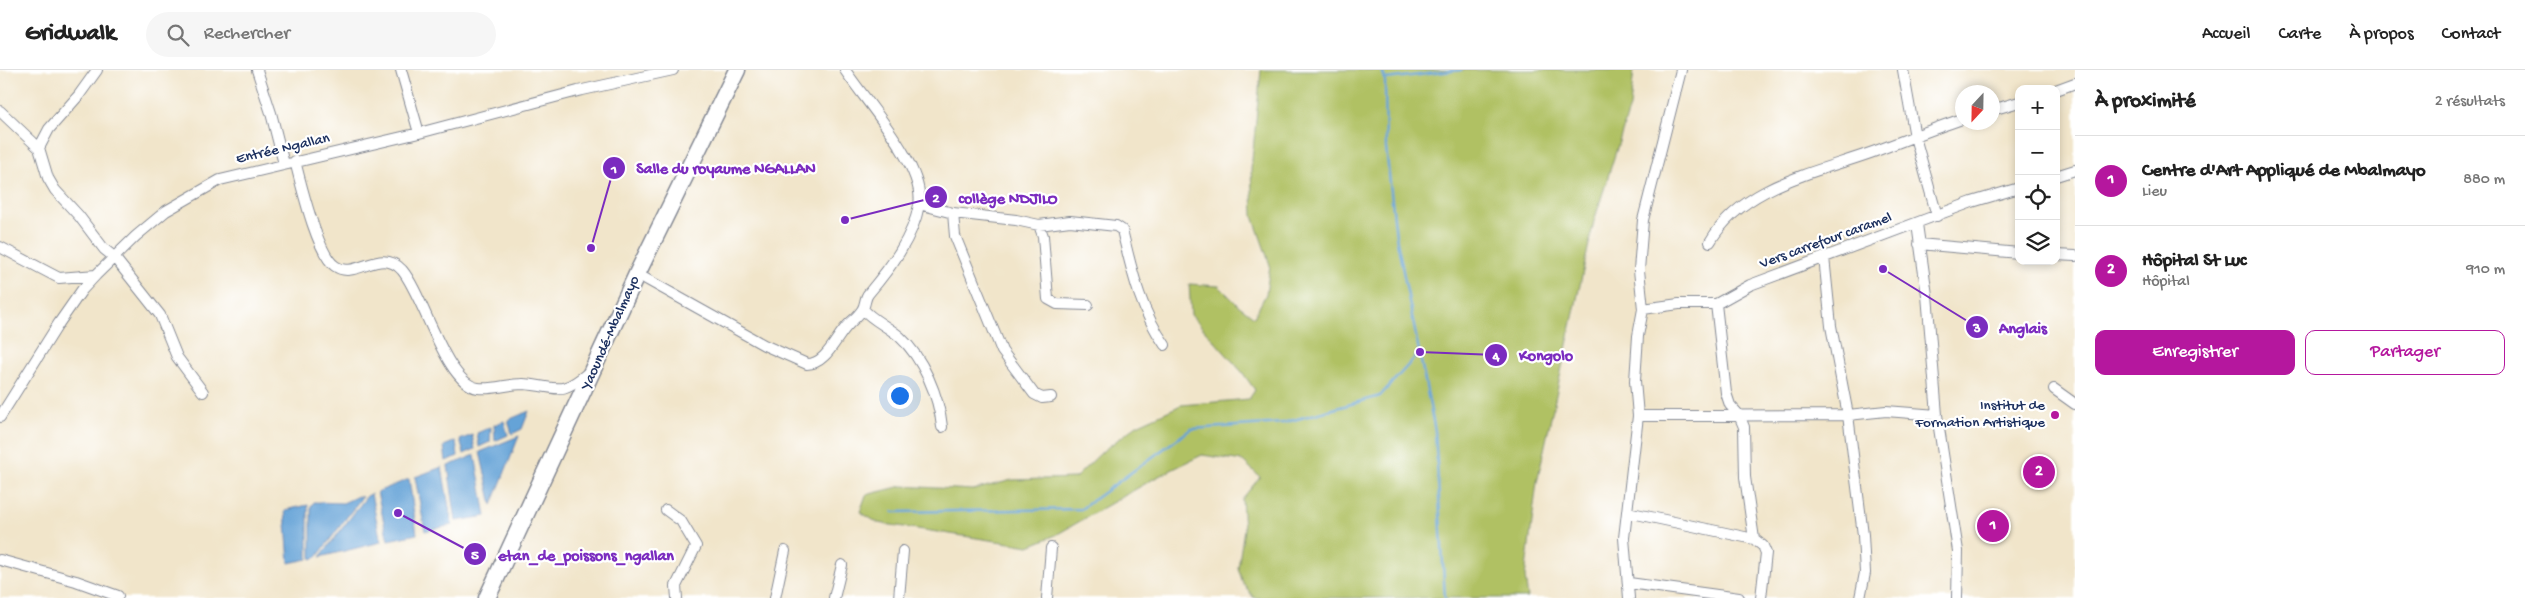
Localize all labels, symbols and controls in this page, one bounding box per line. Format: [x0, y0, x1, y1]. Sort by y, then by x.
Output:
search box [146, 12, 496, 57]
text: Gridwalk [25, 20, 116, 49]
icon: search [164, 21, 192, 49]
text: Rechercher [204, 23, 290, 46]
text: Accueil [2202, 24, 2250, 45]
text: Carte [2278, 24, 2321, 45]
text: À propos [2349, 24, 2414, 45]
text: Contact [2442, 24, 2500, 45]
north arrow [1955, 85, 2000, 130]
map controls [2015, 85, 2060, 265]
button: + [2015, 85, 2060, 130]
text: À proximité [2095, 90, 2196, 115]
text: 2 résultats [2435, 93, 2505, 112]
street label: Entrée Ngallan [234, 129, 332, 169]
button: − [2015, 130, 2060, 175]
callout: Salle du royaume NGALLAN [601, 152, 825, 183]
text: Centre d'Art Appliqué de Mbalmayo [2142, 160, 2426, 183]
text: 1 [610, 161, 617, 179]
text: Salle du royaume NGALLAN [636, 161, 816, 180]
text: 1 [2108, 171, 2114, 190]
text: 880 m [2463, 171, 2505, 190]
button: locate [2015, 175, 2060, 220]
callout: collège NDJILO [923, 181, 1067, 212]
text: Lieu [2142, 183, 2167, 202]
text: 2 [932, 190, 940, 208]
text: collège NDJILO [959, 191, 1058, 210]
street label: Vers carrefour caramel [1757, 209, 1895, 274]
button: layers [2015, 220, 2060, 265]
text: Hôpital St Luc [2142, 250, 2247, 273]
text: 2 [2107, 261, 2115, 280]
text: 910 m [2466, 261, 2505, 280]
street label: Yaoundé-Mbalmayo [577, 273, 644, 394]
text: Hôpital [2142, 273, 2190, 292]
callout: Anglais [1964, 312, 2057, 343]
text: 3 [1972, 320, 1981, 338]
text: Anglais [1998, 321, 2048, 340]
button: Enregistrer [2095, 330, 2295, 375]
button: Partager [2305, 330, 2505, 375]
callout: Kongolo [1484, 339, 1583, 370]
text: 4 [1491, 348, 1500, 366]
text: Kongolo [1518, 348, 1574, 367]
your location [887, 383, 913, 409]
place label: Institut de Formation Artistique [1914, 397, 2045, 432]
marker: Institut de Formation Artistique [2049, 409, 2061, 421]
pin: 2 [2023, 453, 2055, 491]
pin: 1 [1977, 507, 2009, 545]
callout: etan_de_poissons_ngallan [463, 539, 684, 570]
text: 5 [471, 547, 479, 565]
text: etan_de_poissons_ngallan [497, 548, 674, 567]

